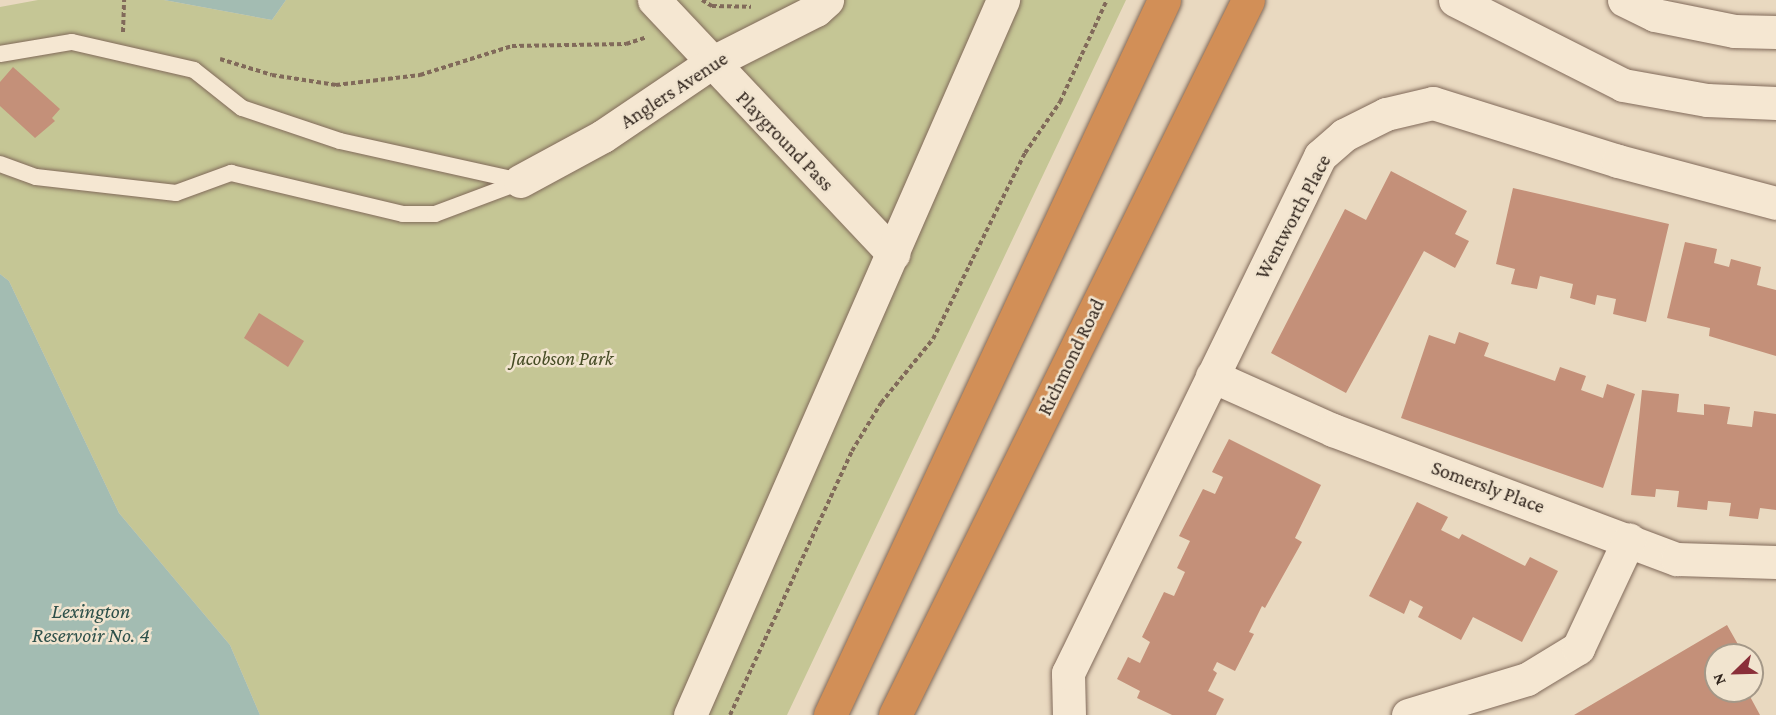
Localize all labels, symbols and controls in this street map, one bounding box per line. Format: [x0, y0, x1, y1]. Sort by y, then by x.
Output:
street label: Anglers Avenue [616, 46, 732, 134]
street label: Playground Pass [731, 86, 839, 196]
street label: Wentworth Place [1250, 151, 1336, 283]
street label: Richmond Road [1032, 295, 1110, 419]
park label: Jacobson Park [511, 346, 613, 370]
street label: Somersly Place [1428, 455, 1548, 519]
water label: Lexington Reservoir No. 4 [32, 598, 150, 648]
north arrow [1704, 643, 1764, 703]
text: N [1709, 671, 1729, 688]

